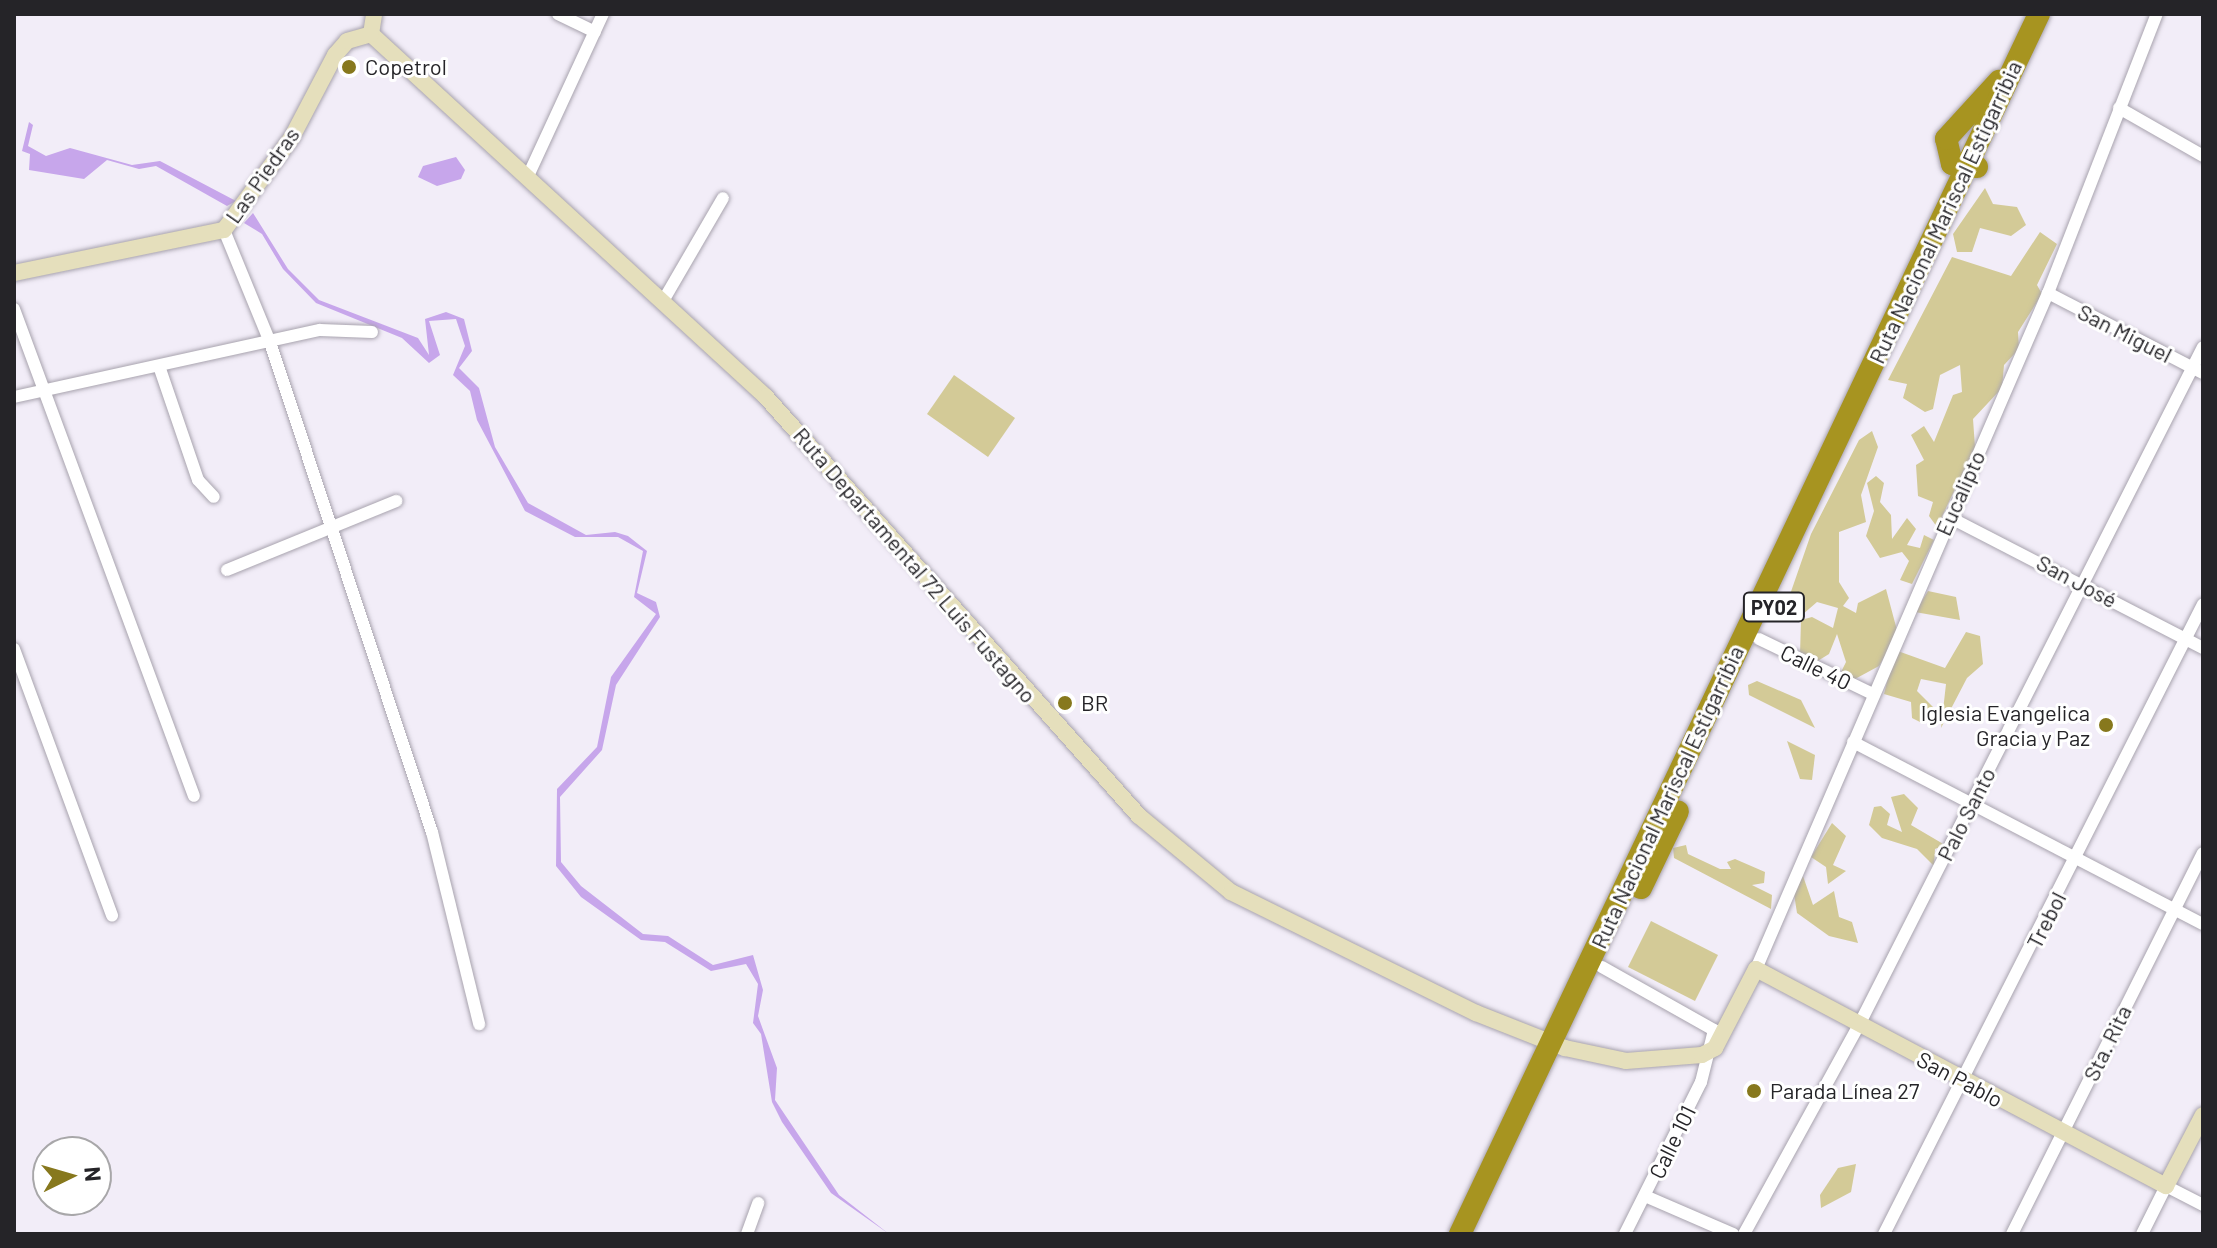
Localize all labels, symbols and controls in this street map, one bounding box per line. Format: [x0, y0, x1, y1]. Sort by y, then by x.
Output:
place label: Copetrol [365, 54, 447, 80]
street label: Ruta Nacional Mariscal Estigarribia [1863, 56, 2027, 368]
marker: Copetrol [340, 58, 358, 76]
street label: Las Piedras [219, 122, 305, 228]
street label: San Miguel [2074, 298, 2176, 368]
street label: Ruta Departamental 72 Luis Fustagno [788, 422, 1042, 708]
street label: Eucalipto [1930, 446, 1990, 540]
street label: San José [2032, 549, 2122, 613]
road number: PY02 [1742, 591, 1806, 623]
street label: Calle 40 [1776, 639, 1856, 695]
street label: Ruta Nacional Mariscal Estigarribia [1585, 641, 1749, 953]
place label: BR [1081, 690, 1108, 716]
marker: BR [1056, 694, 1074, 712]
place label: Iglesia Evangelica Gracia y Paz [1921, 699, 2090, 750]
marker: Iglesia Evangelica Gracia y Paz [2097, 716, 2115, 734]
street label: Palo Santo [1931, 763, 2001, 865]
street label: Trebol [2021, 887, 2071, 953]
street label: Sta. Rita [2077, 1001, 2137, 1085]
street label: San Pablo [1912, 1045, 2008, 1113]
place label: Parada Línea 27 [1770, 1078, 1919, 1104]
marker: Parada Línea 27 [1745, 1082, 1763, 1100]
street label: Calle 101 [1643, 1101, 1701, 1183]
north arrow [32, 1136, 112, 1216]
text: N [80, 1166, 108, 1183]

